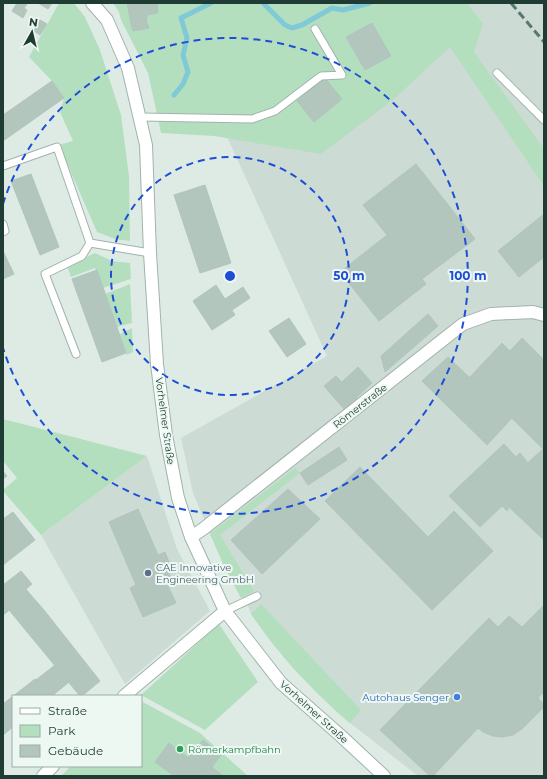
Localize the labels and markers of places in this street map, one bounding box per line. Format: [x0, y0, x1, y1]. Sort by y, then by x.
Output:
centre of rings [223, 269, 237, 283]
place label: CAE Innovative Engineering GmbH [156, 561, 254, 586]
marker: CAE Innovative Engineering GmbH [143, 568, 153, 578]
place label: Autohaus Senger [362, 691, 449, 704]
marker: Autohaus Senger [452, 692, 462, 702]
place label: Römerkampfbahn [188, 743, 281, 756]
marker: Römerkampfbahn [175, 744, 185, 754]

